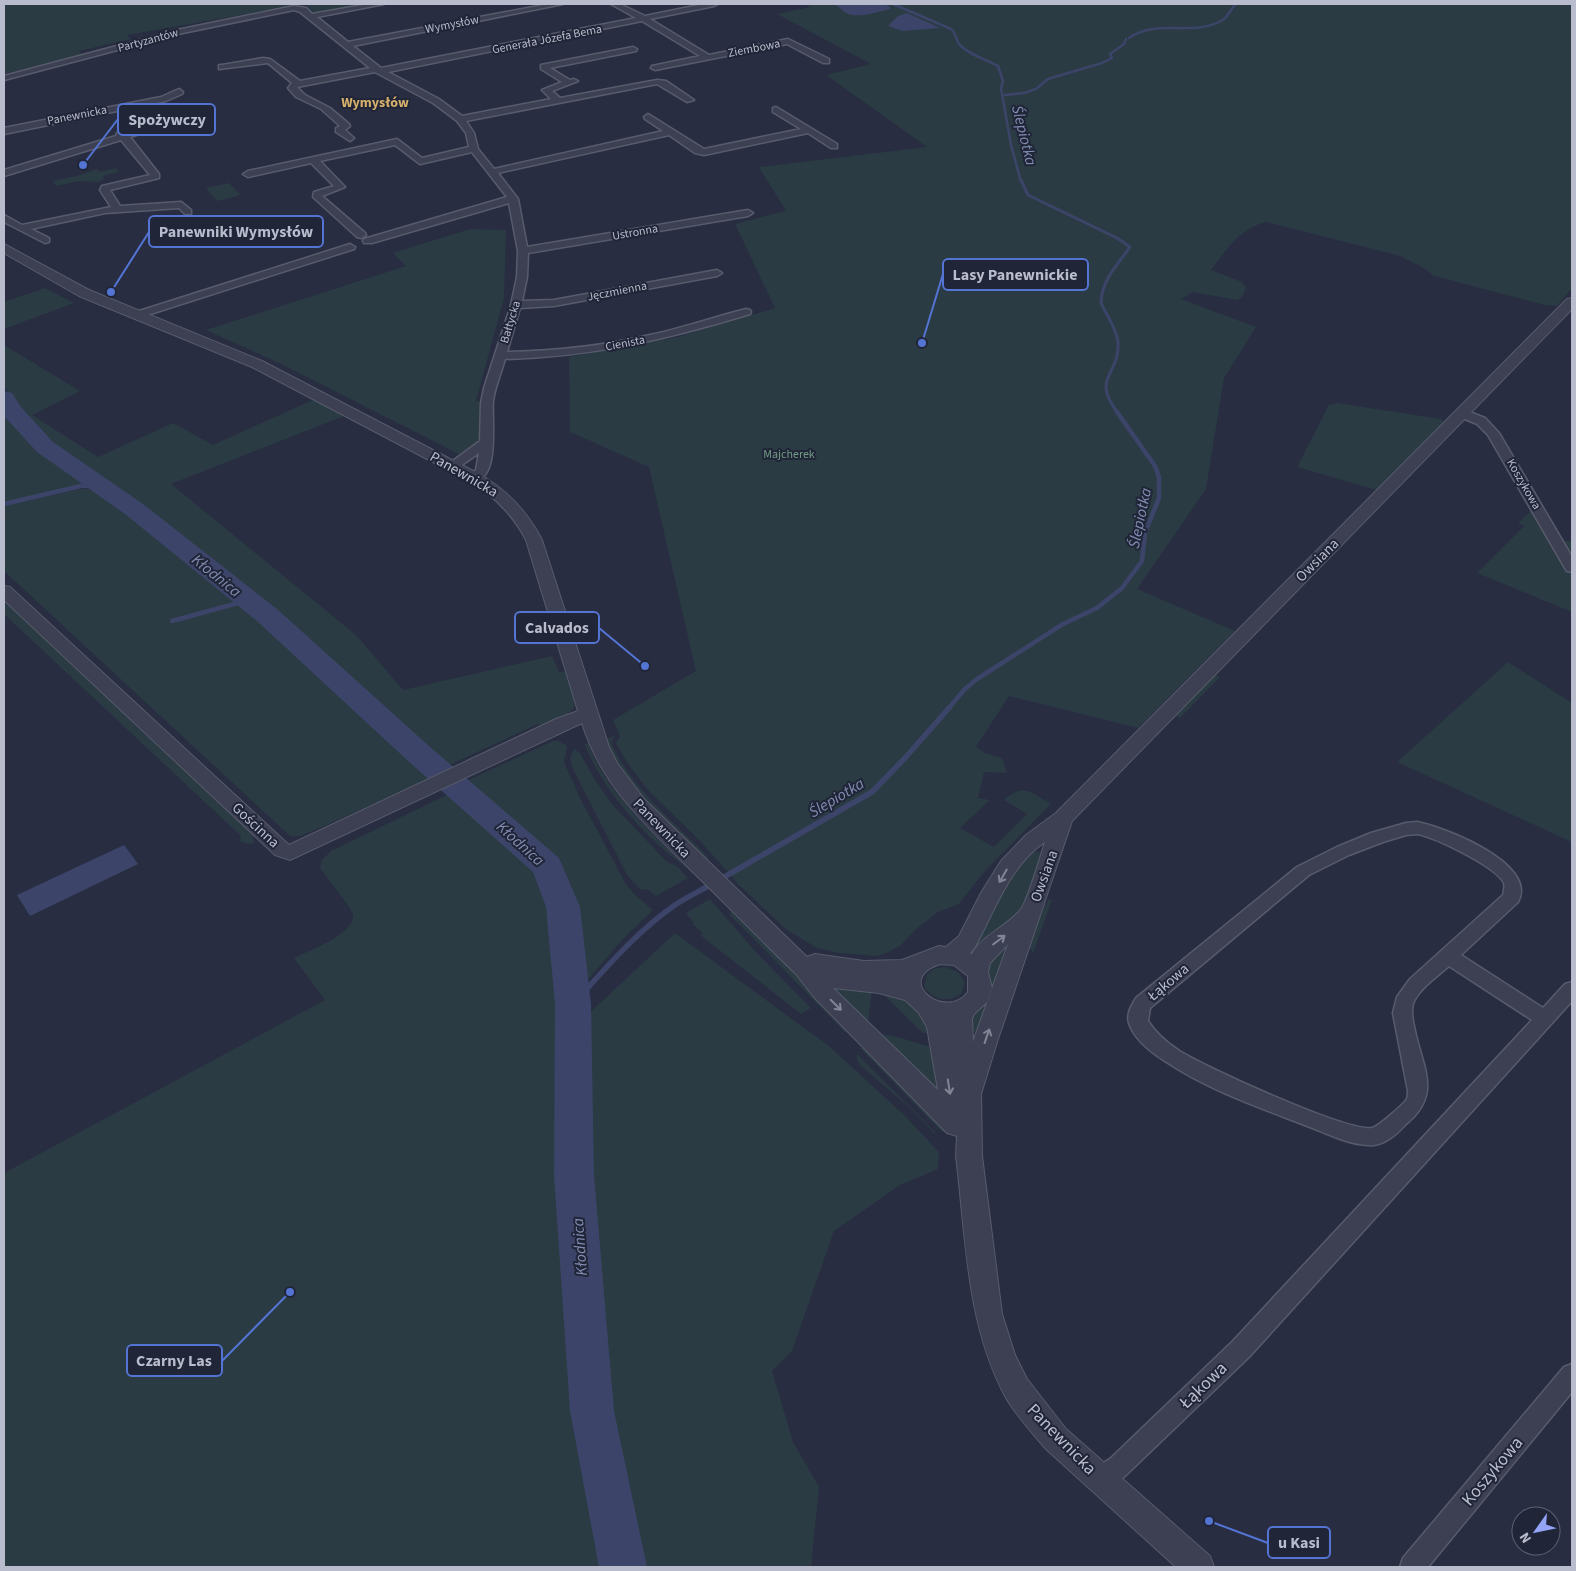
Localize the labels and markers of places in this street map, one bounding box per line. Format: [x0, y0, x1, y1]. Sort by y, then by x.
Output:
callout: Spożywczy [118, 104, 215, 135]
callout: Panewniki Wymysłów [149, 216, 323, 247]
callout: Lasy Panewnickie [943, 259, 1088, 290]
callout: Calvados [515, 612, 599, 643]
callout: Czarny Las [127, 1345, 222, 1376]
callout: u Kasi [1268, 1527, 1330, 1558]

